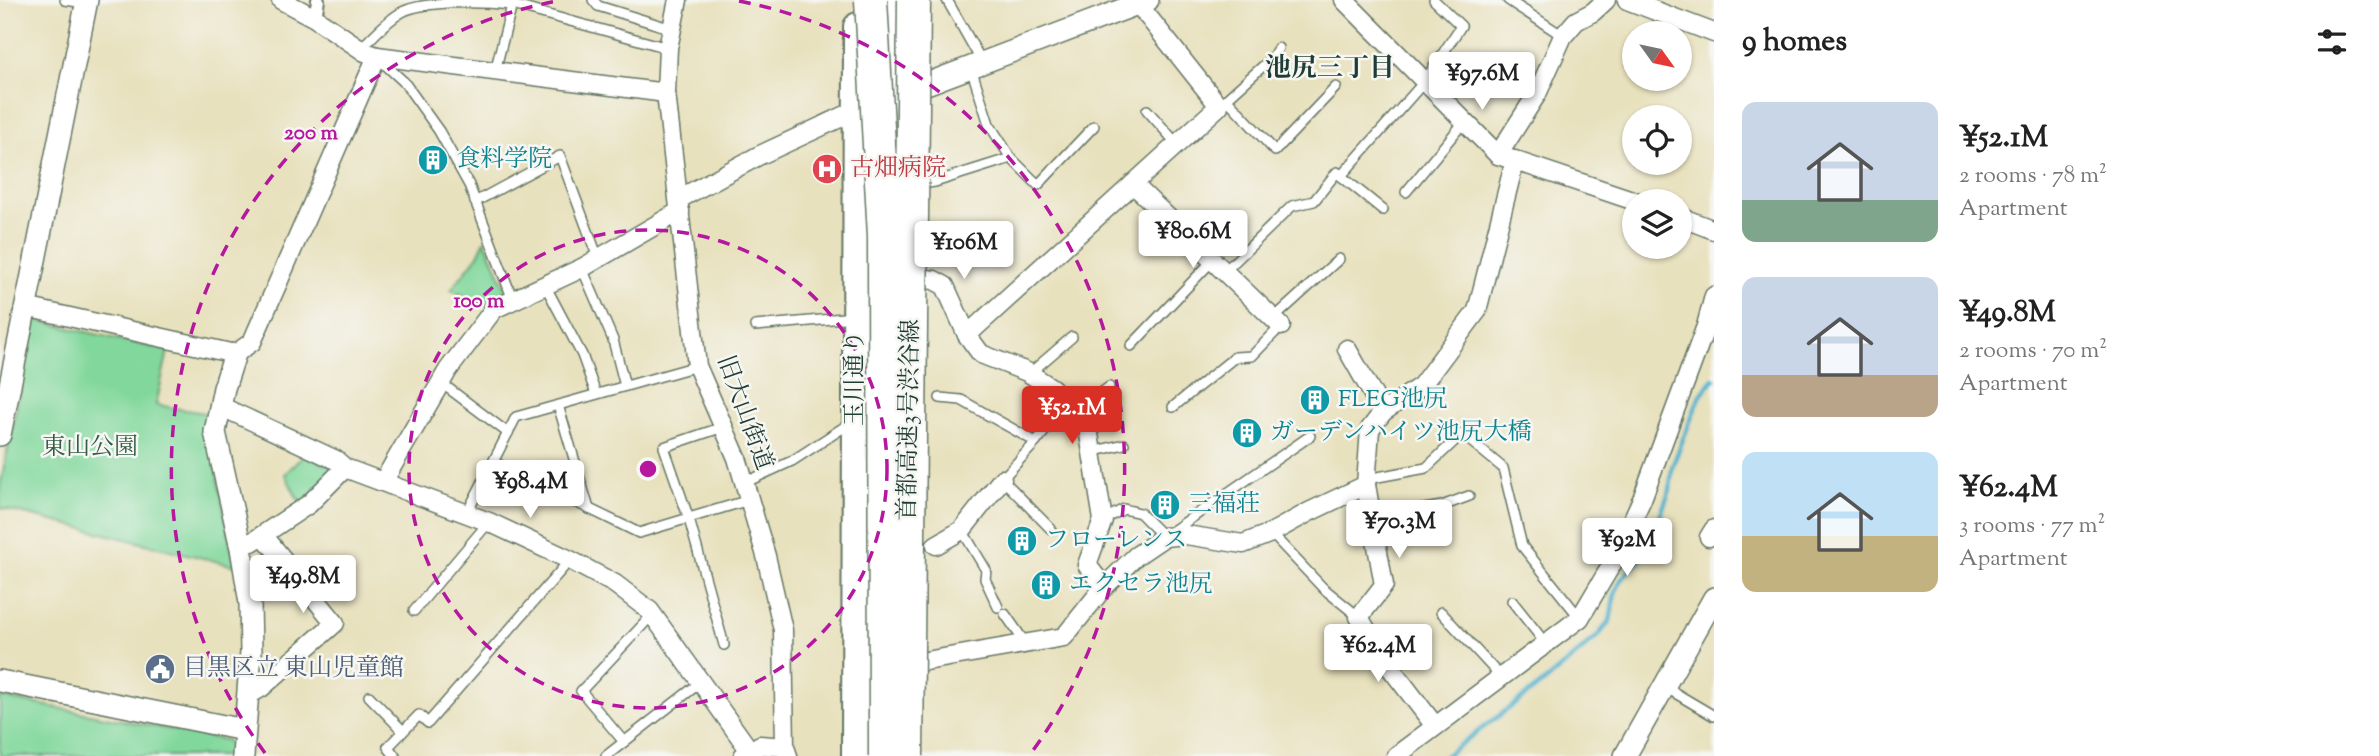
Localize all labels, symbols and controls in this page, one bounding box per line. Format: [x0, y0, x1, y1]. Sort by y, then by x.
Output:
north arrow [1622, 21, 1692, 91]
map controls [1622, 21, 1692, 259]
text: 9 homes [1742, 21, 1847, 64]
icon: filters [2313, 23, 2351, 61]
district label: 池尻三丁目 [1265, 51, 1395, 88]
pin: ¥97.6M [1425, 52, 1539, 112]
text: ¥97.6M [1445, 58, 1519, 91]
button: locate [1622, 105, 1692, 175]
text: ¥52.1M [1959, 117, 2048, 160]
text: 200 m [284, 119, 339, 149]
icon: home [1798, 130, 1882, 214]
building icon: 食料学院 [416, 143, 450, 177]
place label: 食料学院 [456, 143, 552, 177]
hospital icon: 古畑病院 [810, 152, 844, 186]
place label: 古畑病院 [850, 152, 946, 186]
text: 2 rooms · 78 m² [1959, 160, 2107, 193]
button: layers [1622, 189, 1692, 259]
text: Apartment [1959, 193, 2068, 226]
pin: ¥80.6M [1136, 210, 1250, 270]
text: ¥80.6M [1155, 216, 1231, 249]
pin: ¥106M [915, 222, 1013, 281]
text: ¥106M [930, 227, 998, 260]
text: 100 m [454, 287, 505, 317]
text: ¥49.8M [1959, 292, 2056, 335]
icon: home [1798, 305, 1882, 389]
street label: 首都高速3号渋谷線 [891, 319, 929, 521]
street label: 玉川通り [839, 330, 873, 426]
text: 2 rooms · 70 m² [1959, 335, 2107, 368]
street label: 旧大山街道 [708, 351, 780, 475]
text: Apartment [1959, 368, 2068, 401]
building icon: FLEG池尻 [1298, 383, 1332, 417]
place label: FLEG池尻 [1338, 383, 1448, 417]
pin: ¥52.1M [1015, 386, 1129, 446]
text: ¥52.1M [1038, 392, 1106, 425]
building icon: ガーデンハイツ池尻大橋 [1230, 416, 1264, 450]
place label: ガーデンハイツ池尻大橋 [1270, 416, 1532, 450]
park label: 東山公園 [42, 431, 138, 465]
centre of rings [636, 457, 660, 481]
pin: ¥98.4M [473, 461, 587, 520]
text: ¥98.4M [492, 466, 568, 499]
text: ¥62.4M [1959, 467, 2058, 510]
icon: home [1798, 480, 1882, 564]
building icon: 三福荘 [1148, 488, 1182, 522]
place label: 三福荘 [1188, 488, 1260, 522]
pin: ¥70.3M [1342, 500, 1456, 560]
text: ¥70.3M [1362, 506, 1436, 539]
text: 3 rooms · 77 m² [1959, 510, 2105, 543]
pin: ¥92M [1586, 518, 1668, 578]
building icon: フローレンス [1005, 524, 1039, 558]
place label: フローレンス [1045, 524, 1187, 558]
text: ¥92M [1598, 524, 1656, 557]
text: Apartment [1959, 543, 2068, 576]
pin: ¥49.8M [246, 556, 360, 615]
text: ¥49.8M [266, 561, 340, 594]
building icon: エクセラ池尻 [1029, 568, 1063, 602]
place label: エクセラ池尻 [1069, 568, 1213, 602]
pin: ¥62.4M [1321, 624, 1435, 684]
text: ¥62.4M [1340, 630, 1416, 663]
public building icon: 目黒区立 東山児童館 [143, 652, 177, 686]
place label: 目黒区立 東山児童館 [183, 652, 404, 686]

